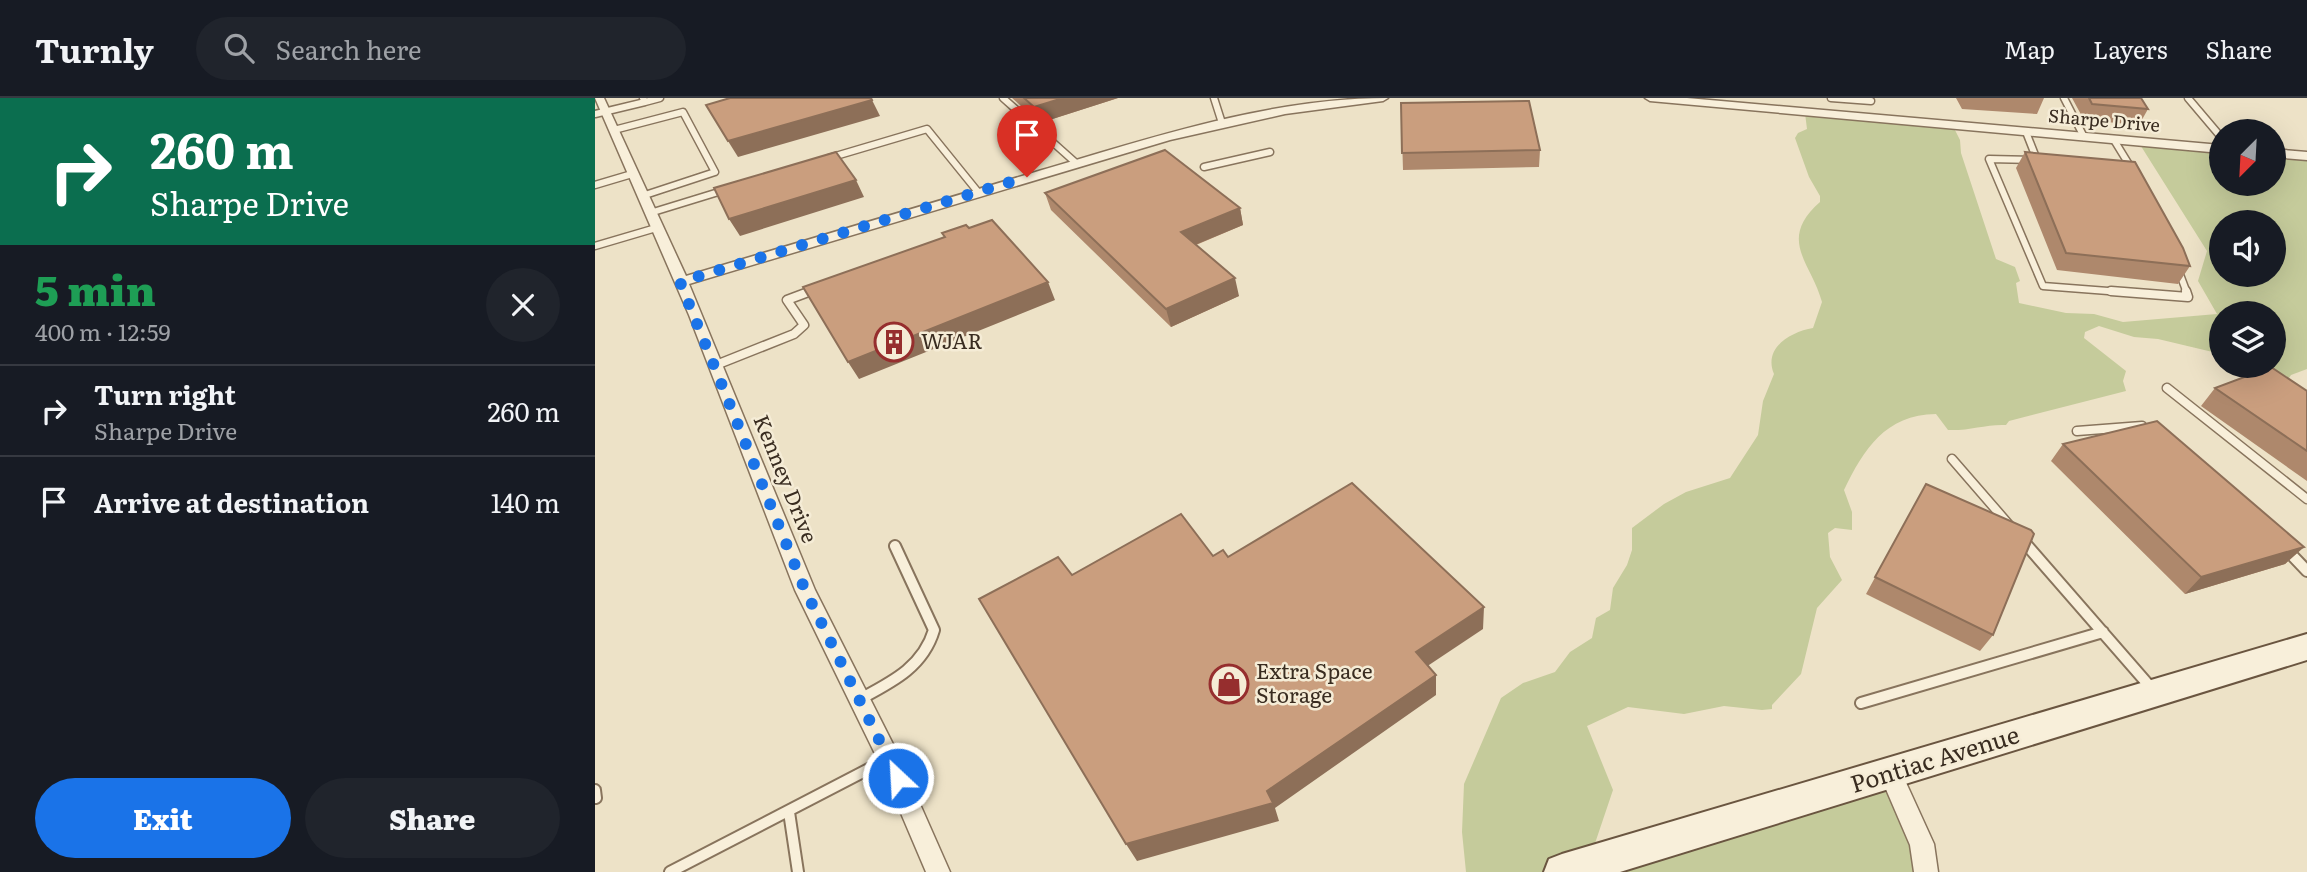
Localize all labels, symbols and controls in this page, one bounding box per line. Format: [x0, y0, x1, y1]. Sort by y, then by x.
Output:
search box [196, 17, 686, 80]
text: Turnly [35, 24, 154, 73]
icon: search [220, 29, 258, 67]
text: Search here [276, 29, 421, 68]
text: Map [2004, 31, 2055, 66]
text: Layers [2093, 31, 2167, 66]
text: Share [2205, 31, 2272, 66]
street label: Sharpe Drive [2047, 101, 2161, 138]
pin [997, 105, 1057, 177]
text: 260 m [150, 111, 294, 184]
icon: arrive [1008, 116, 1046, 154]
north arrow [2209, 119, 2285, 196]
map controls [2209, 119, 2286, 378]
icon: right [35, 126, 126, 217]
text: Sharpe Drive [150, 178, 349, 226]
button: sound [2209, 210, 2286, 287]
text: 5 min [35, 257, 156, 319]
button: close [486, 268, 560, 342]
button: layers [2209, 301, 2286, 378]
text: 400 m · 12:59 [35, 314, 170, 348]
building icon: WJAR [873, 321, 915, 363]
place label: WJAR [921, 324, 983, 355]
text: Turn right [94, 374, 236, 413]
text: 260 m [487, 391, 560, 430]
icon: right [35, 392, 73, 430]
street label: Kenney Drive [748, 409, 827, 547]
text: Sharpe Drive [94, 413, 237, 447]
text: Arrive at destination [94, 482, 369, 521]
text: 140 m [491, 482, 560, 521]
icon: arrive [35, 483, 73, 521]
place label: Extra Space Storage [1256, 654, 1373, 709]
shop icon: Extra Space Storage [1208, 663, 1250, 705]
street label: Pontiac Avenue [1845, 715, 2023, 800]
position arrow [861, 741, 935, 815]
button: Exit [35, 778, 291, 858]
button: Share [305, 778, 560, 858]

